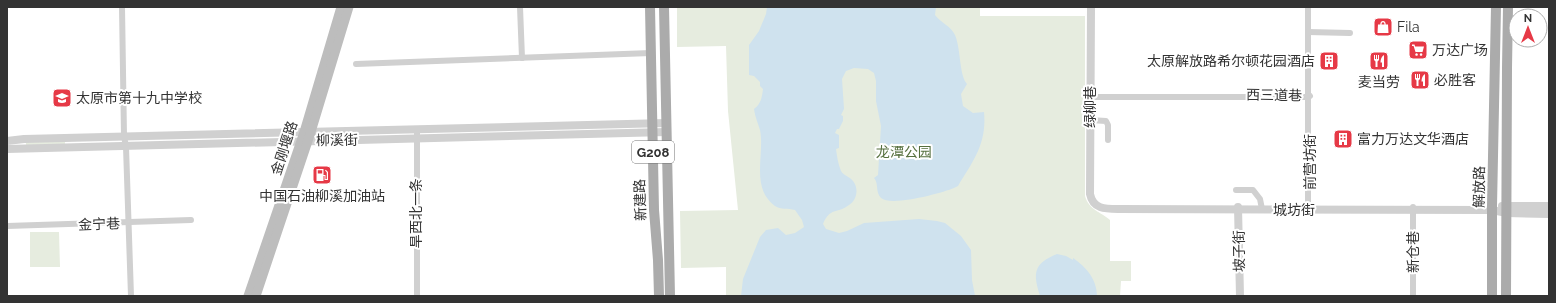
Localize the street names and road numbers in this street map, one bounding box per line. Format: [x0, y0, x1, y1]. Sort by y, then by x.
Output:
street label: 绿柳巷 [1082, 86, 1098, 128]
street label: 西三道巷 [1246, 87, 1302, 103]
street label: 金刚堰路 [268, 119, 300, 177]
street label: 柳溪街 [316, 132, 358, 148]
street label: 前营坊街 [1302, 134, 1318, 190]
road number: G208 [632, 141, 674, 163]
street label: 解放路 [1471, 166, 1487, 208]
street label: 旱西北一条 [408, 178, 424, 248]
street label: 新建路 [631, 179, 649, 221]
street label: 城坊街 [1273, 202, 1315, 218]
street label: 金宁巷 [78, 215, 120, 233]
street label: 坡子街 [1231, 230, 1247, 272]
street label: 新仓巷 [1405, 231, 1421, 273]

